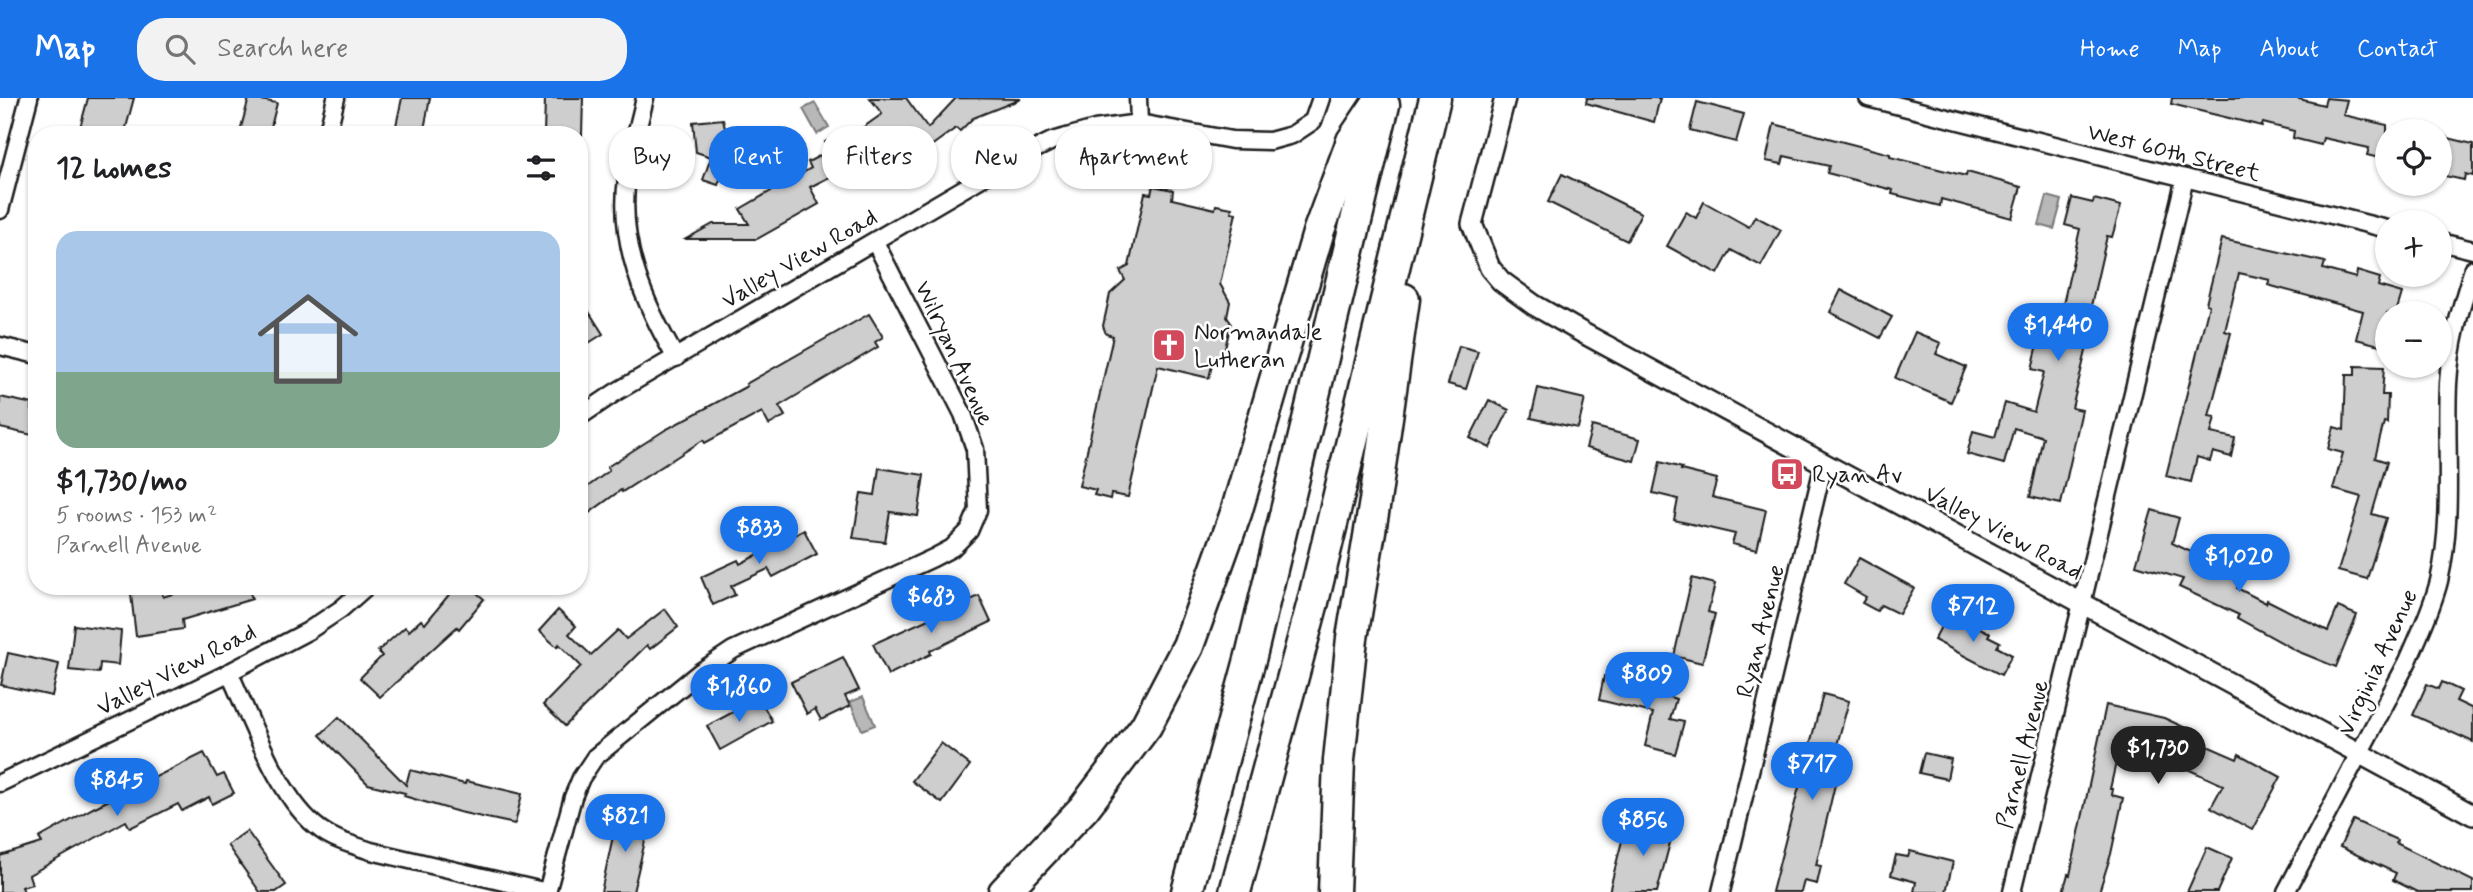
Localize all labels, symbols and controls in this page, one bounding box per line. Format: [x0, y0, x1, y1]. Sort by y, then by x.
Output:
search box [137, 18, 627, 81]
text: Map [35, 27, 95, 71]
icon: search [161, 30, 199, 68]
text: Search here [217, 32, 348, 66]
text: Home [2080, 34, 2140, 65]
text: Map [2178, 34, 2222, 65]
text: About [2260, 34, 2319, 65]
text: Contact [2357, 34, 2438, 65]
street label: West 60th Street [2084, 117, 2263, 190]
map controls [2375, 119, 2452, 378]
button: locate [2375, 119, 2452, 196]
chip: Buy [609, 126, 695, 189]
chip: Rent [709, 126, 808, 189]
chip: Filters [822, 126, 937, 189]
chip: New [951, 126, 1041, 189]
chip: Apartment [1055, 126, 1212, 189]
text: 12 homes [56, 149, 172, 188]
icon: filters [522, 149, 560, 187]
street label: Valley View Road [716, 202, 883, 316]
button: + [2375, 210, 2452, 287]
icon: home [245, 276, 371, 402]
street label: Wilryan Avenue [907, 276, 1001, 431]
button: − [2375, 301, 2452, 378]
pin: $1,440 [2001, 303, 2115, 363]
text: $1,440 [2023, 311, 2093, 341]
place label: Normandale Lutheran [1194, 317, 1322, 376]
church icon: Normandale Lutheran [1150, 326, 1188, 364]
bus stop icon: Ryan Av [1768, 455, 1806, 493]
place label: Ryan Av [1812, 460, 1902, 491]
text: $1,730/mo [56, 462, 187, 501]
street label: Valley View Road [1919, 479, 2088, 588]
text: 5 rooms · 153 m² [56, 501, 217, 531]
pin: $833 [718, 506, 800, 566]
text: $833 [736, 514, 782, 544]
text: Parnell Avenue [56, 531, 202, 561]
pin: $1,020 [2182, 534, 2296, 594]
text: $1,020 [2205, 542, 2273, 572]
street label: Ryan Avenue [1730, 562, 1793, 701]
pin: $683 [890, 575, 972, 635]
text: $683 [907, 583, 955, 613]
pin: $712 [1932, 584, 2014, 644]
street label: Virginia Avenue [2331, 584, 2428, 742]
text: $712 [1947, 592, 1999, 622]
street label: Valley View Road [92, 617, 262, 724]
pin: $809 [1606, 652, 1688, 712]
text: $809 [1621, 660, 1673, 690]
pin: $1,860 [682, 664, 796, 724]
text: $1,860 [706, 672, 772, 702]
street label: Parnell Avenue [1990, 677, 2057, 832]
pin: $1,730 [2101, 726, 2215, 786]
text: $1,730 [2127, 734, 2189, 764]
pin: $717 [1771, 742, 1853, 802]
text: $717 [1787, 750, 1837, 780]
pin: $845 [76, 758, 158, 818]
text: $845 [90, 766, 144, 796]
pin: $821 [584, 794, 666, 854]
pin: $856 [1602, 798, 1684, 858]
text: $821 [601, 802, 649, 832]
text: $856 [1618, 806, 1668, 836]

